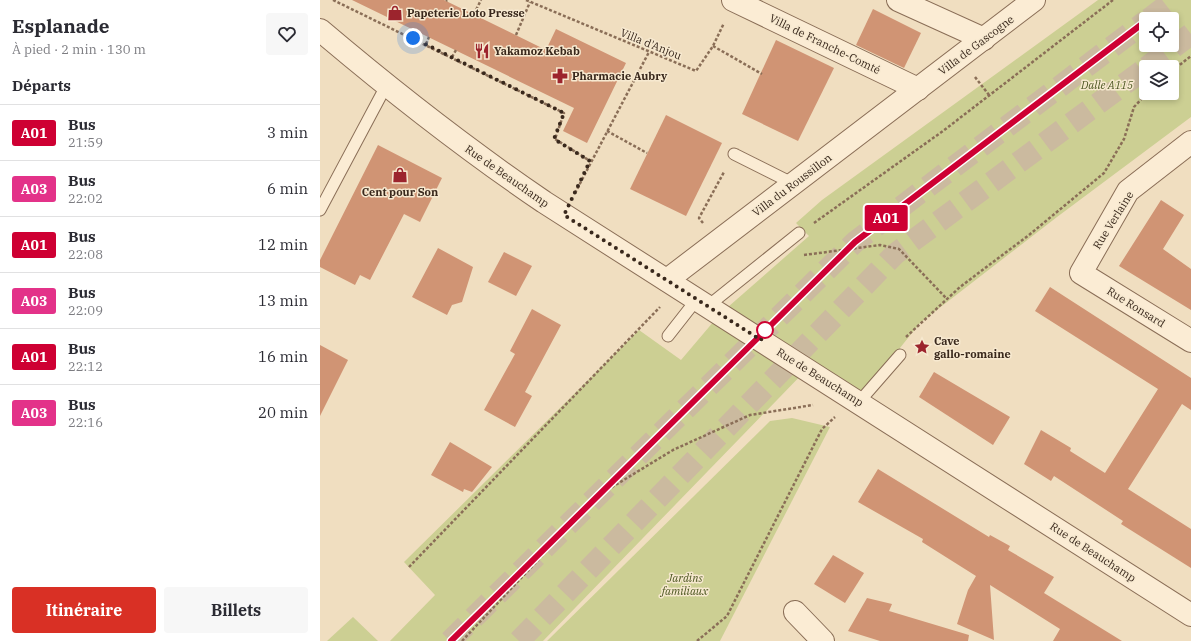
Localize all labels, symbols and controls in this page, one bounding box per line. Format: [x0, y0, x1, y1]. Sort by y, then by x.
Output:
shop icon: Papeterie Loto Presse [386, 4, 404, 22]
place label: Papeterie Loto Presse [407, 6, 525, 20]
street label: Villa de Franche-Comté [767, 11, 883, 77]
street label: Villa de Gascogne [935, 12, 1017, 78]
map controls [1139, 12, 1179, 100]
button: locate [1139, 12, 1179, 52]
button: heart [266, 13, 308, 55]
text: Esplanade [12, 14, 109, 38]
street label: Villa d'Anjou [618, 25, 684, 63]
your location [403, 28, 423, 48]
text: À pied · 2 min · 130 m [12, 41, 146, 58]
restaurant icon: Yakamoz Kebab [473, 42, 491, 60]
place label: Yakamoz Kebab [494, 44, 580, 58]
button: layers [1139, 60, 1179, 100]
pharmacy icon: Pharmacie Aubry [551, 67, 569, 85]
place label: Pharmacie Aubry [572, 69, 668, 83]
text: Départs [12, 76, 71, 95]
park label: Dalle A115 [1080, 78, 1134, 92]
text: Bus [68, 115, 96, 134]
text: 3 min [267, 123, 308, 142]
text: A01 [21, 124, 47, 142]
text: 21:59 [68, 134, 103, 151]
street label: Rue de Beauchamp [462, 142, 552, 210]
street label: Villa du Roussillon [749, 151, 835, 219]
shop icon: Cent pour Son [391, 166, 409, 184]
text: Bus [68, 171, 96, 190]
text: 6 min [267, 179, 308, 198]
text: A03 [21, 180, 47, 198]
place label: Cent pour Son [362, 185, 438, 199]
street label: Rue Verlaine [1090, 188, 1136, 252]
text: 22:02 [68, 190, 103, 207]
line badge: A01 [863, 205, 909, 231]
text: A01 [873, 209, 899, 227]
text: Bus [68, 227, 96, 246]
text: 12 min [258, 235, 308, 254]
text: A01 [21, 236, 47, 254]
text: 22:08 [68, 246, 103, 263]
text: Bus [68, 283, 96, 302]
street label: Rue Ronsard [1104, 284, 1168, 331]
text: 13 min [258, 291, 308, 310]
text: A03 [21, 292, 47, 310]
text: 22:09 [68, 302, 103, 319]
unlabelled marker [756, 321, 774, 339]
place label: Cave gallo-romaine [934, 334, 1011, 361]
place icon: Cave gallo-romaine [913, 338, 931, 356]
text: Bus [68, 339, 96, 358]
street label: Rue de Beauchamp [774, 345, 866, 409]
text: 16 min [258, 347, 308, 366]
text: A01 [21, 348, 47, 366]
text: 22:12 [68, 358, 103, 375]
text: Bus [68, 395, 96, 414]
text: 20 min [258, 403, 308, 422]
text: A03 [21, 404, 47, 422]
text: 22:16 [68, 414, 103, 431]
street label: Rue de Beauchamp [1047, 519, 1139, 585]
park label: Jardins familiaux [660, 571, 709, 598]
button: Itinéraire [12, 587, 156, 633]
button: Billets [164, 587, 308, 633]

